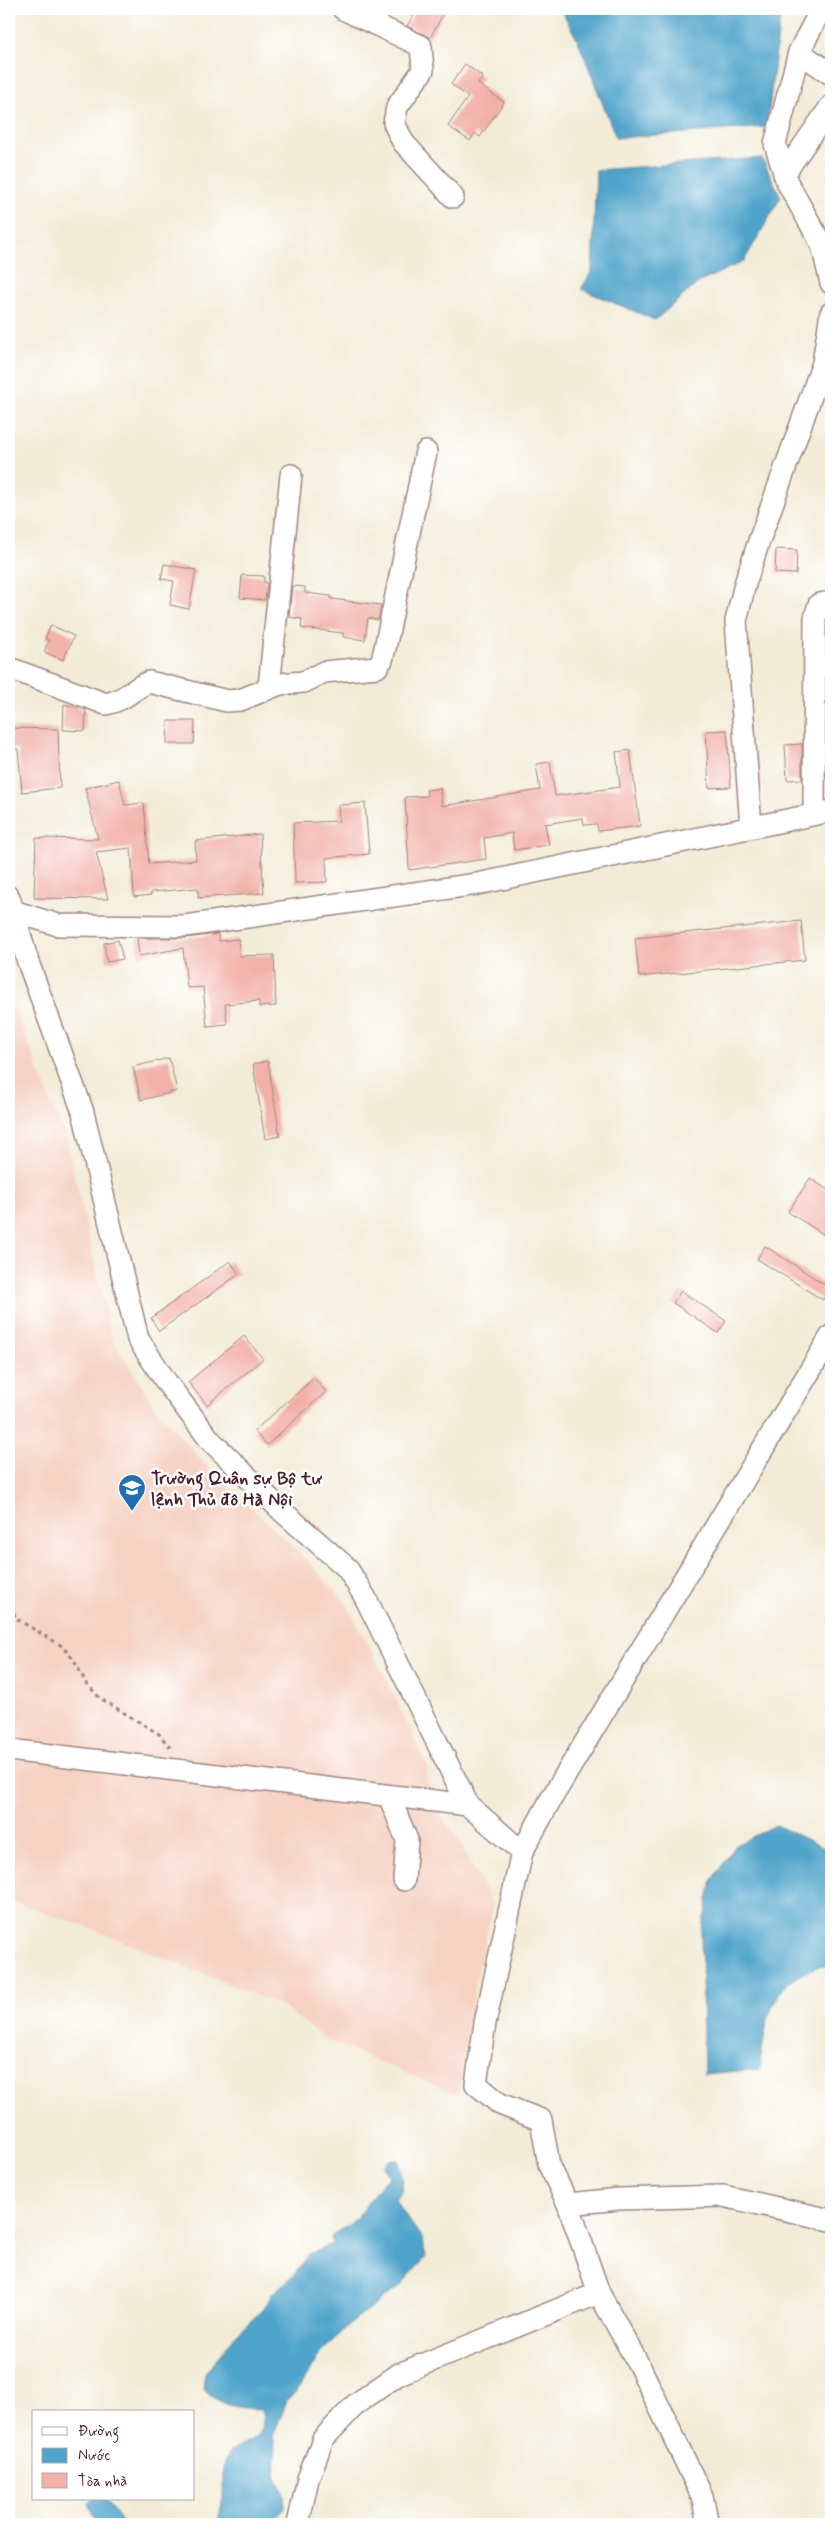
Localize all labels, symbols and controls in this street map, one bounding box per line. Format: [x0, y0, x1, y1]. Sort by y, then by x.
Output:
place label: Trường Quân sự Bộ tư lệnh Thủ đô Hà Nội [151, 1467, 323, 1512]
school or university icon: Trường Quân sự Bộ tư lệnh Thủ đô Hà Nội [117, 1473, 147, 1512]
legend [32, 2410, 195, 2500]
text: Đường [78, 2422, 119, 2443]
text: Nước [78, 2446, 110, 2466]
text: Tòa nhà [78, 2472, 127, 2492]

